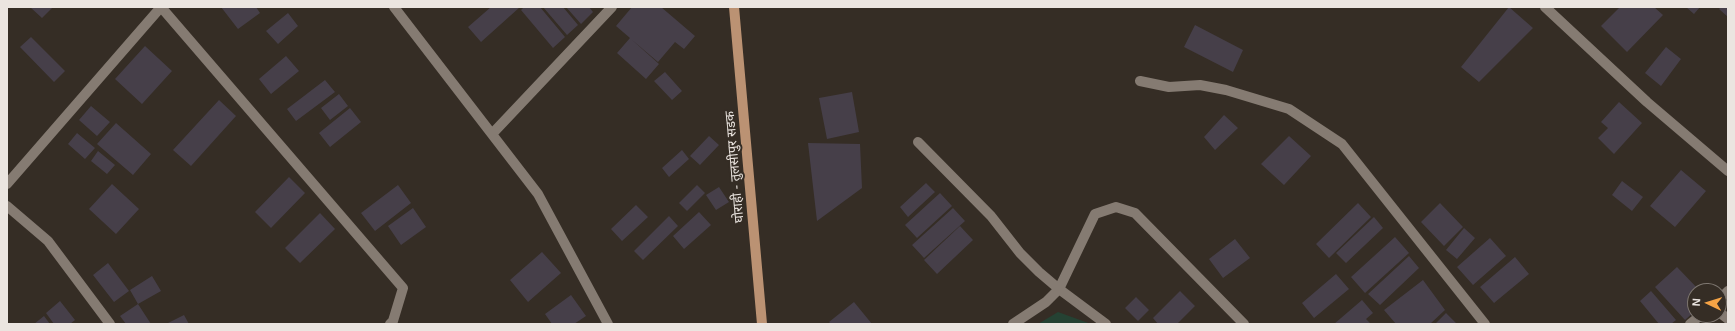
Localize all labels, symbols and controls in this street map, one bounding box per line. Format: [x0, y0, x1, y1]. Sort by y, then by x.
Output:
street label: घोराही - तुलसीपुर सडक [722, 111, 748, 223]
north arrow [1687, 283, 1727, 323]
text: N [1690, 298, 1702, 307]

